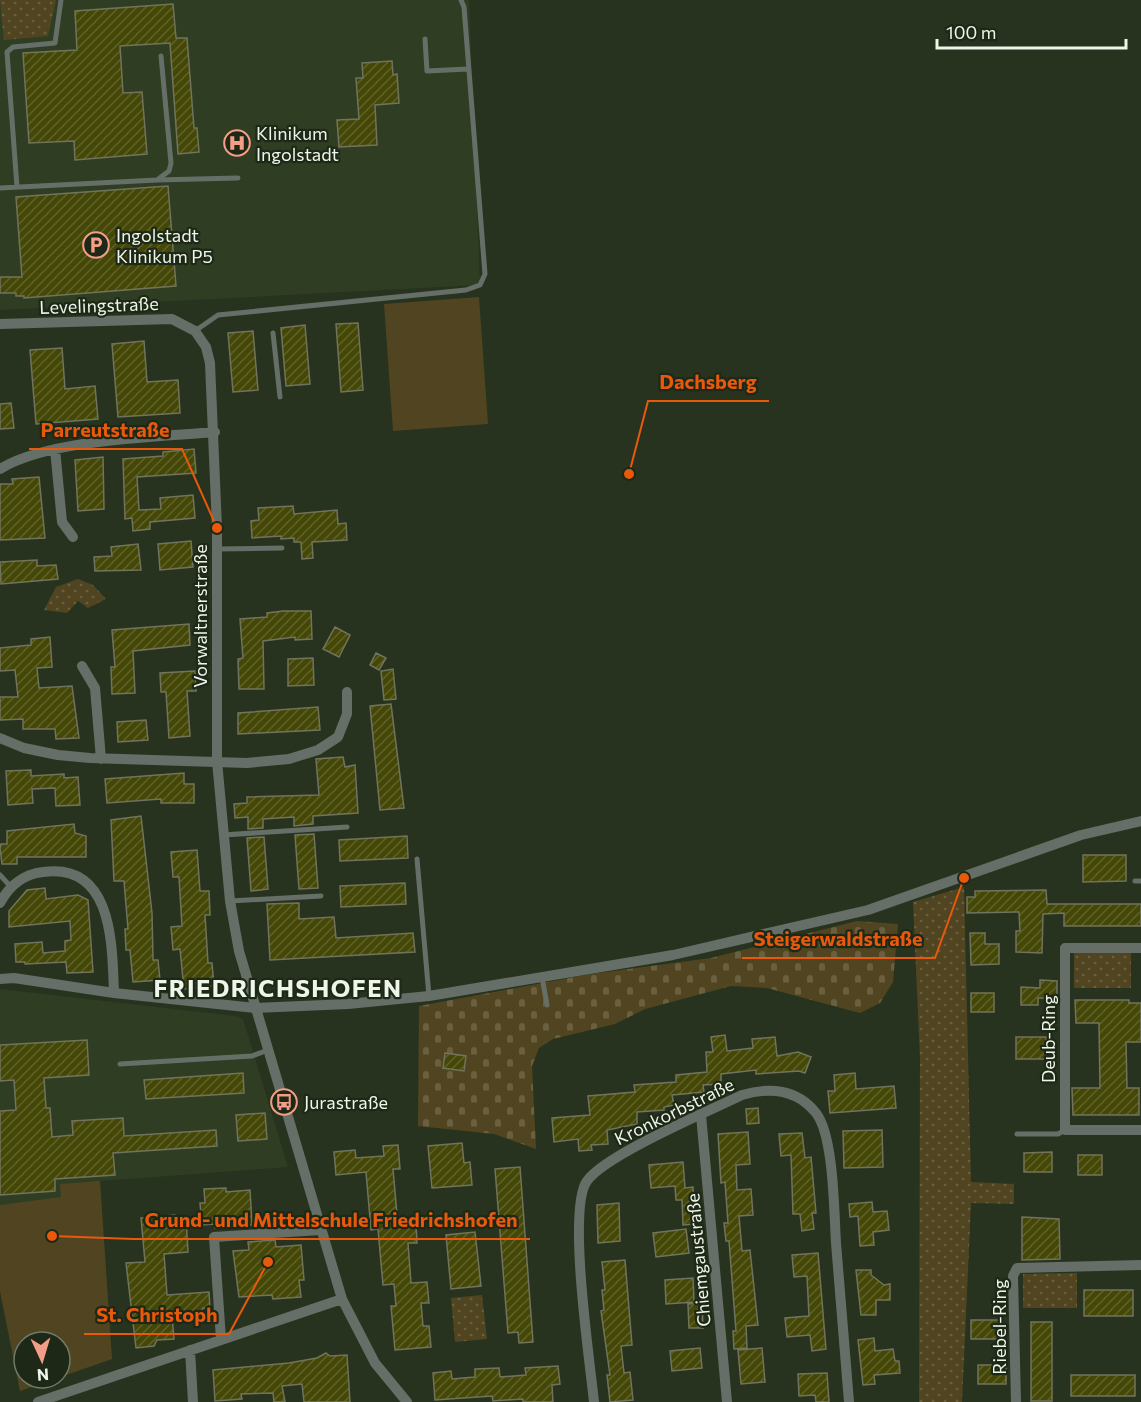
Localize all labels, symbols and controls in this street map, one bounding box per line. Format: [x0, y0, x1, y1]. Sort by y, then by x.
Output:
scale bar [937, 12, 1126, 50]
text: 100 m [946, 21, 996, 43]
place label: Klinikum Ingolstadt [256, 122, 339, 165]
hospital icon: Klinikum Ingolstadt [222, 128, 252, 158]
place label: Ingolstadt Klinikum P5 [116, 224, 213, 267]
parking icon: Ingolstadt Klinikum P5 [81, 230, 111, 260]
street label: Levelingstraße [39, 292, 159, 318]
callout: Dachsberg [648, 363, 769, 401]
text: Dachsberg [659, 369, 757, 393]
callout: Parreutstraße [29, 411, 182, 449]
text: Parreutstraße [40, 417, 170, 441]
street label: Vorwaltnerstraße [189, 544, 211, 688]
callout: Steigerwaldstraße [742, 920, 935, 958]
text: Steigerwaldstraße [754, 926, 922, 950]
district label: FRIEDRICHSHOFEN [153, 973, 403, 1002]
street label: Deub-Ring [1037, 995, 1059, 1083]
street label: Kronkorbstraße [611, 1073, 737, 1149]
bus stop icon: Jurastraße [269, 1087, 299, 1117]
place label: Jurastraße [304, 1091, 388, 1113]
street label: Chiemgaustraße [681, 1192, 715, 1328]
callout: Grund- und Mittelschule Friedrichshofen [133, 1201, 530, 1239]
text: Grund- und Mittelschule Friedrichshofen [144, 1207, 518, 1231]
street label: Riebel-Ring [988, 1279, 1010, 1375]
callout: St. Christoph [84, 1296, 229, 1334]
text: St. Christoph [96, 1302, 218, 1326]
north arrow [12, 1330, 72, 1390]
text: N [36, 1366, 50, 1385]

